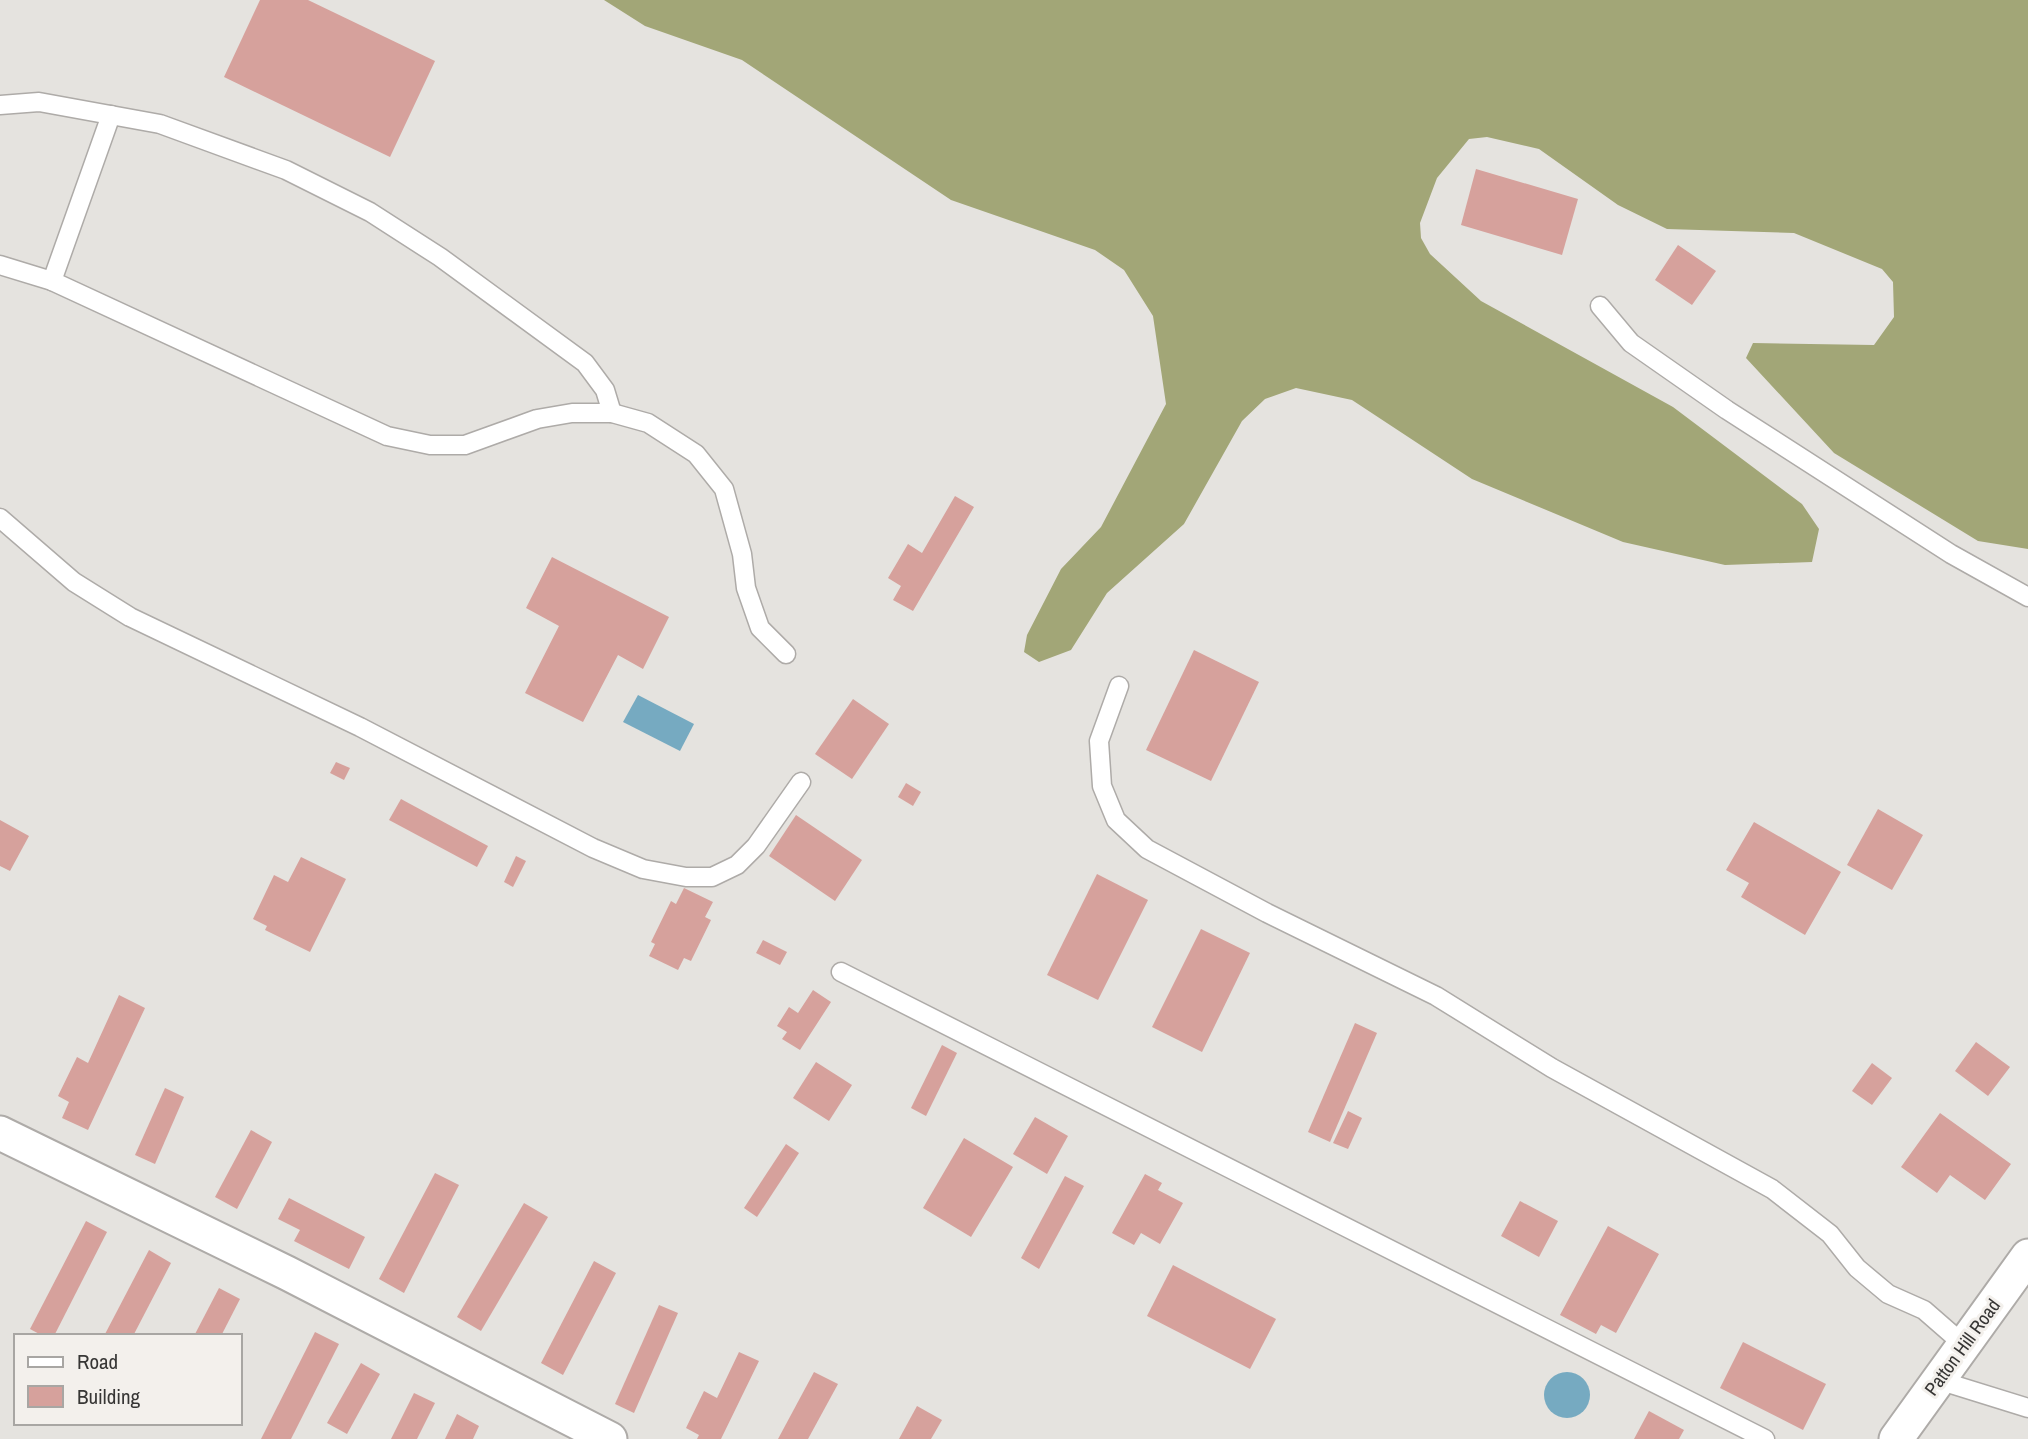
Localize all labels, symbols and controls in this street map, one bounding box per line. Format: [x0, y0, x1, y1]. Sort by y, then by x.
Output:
street label: Patton Hill Road [1918, 1293, 2006, 1401]
legend [14, 1334, 242, 1425]
text: Road [77, 1347, 118, 1376]
text: Building [77, 1382, 141, 1411]

